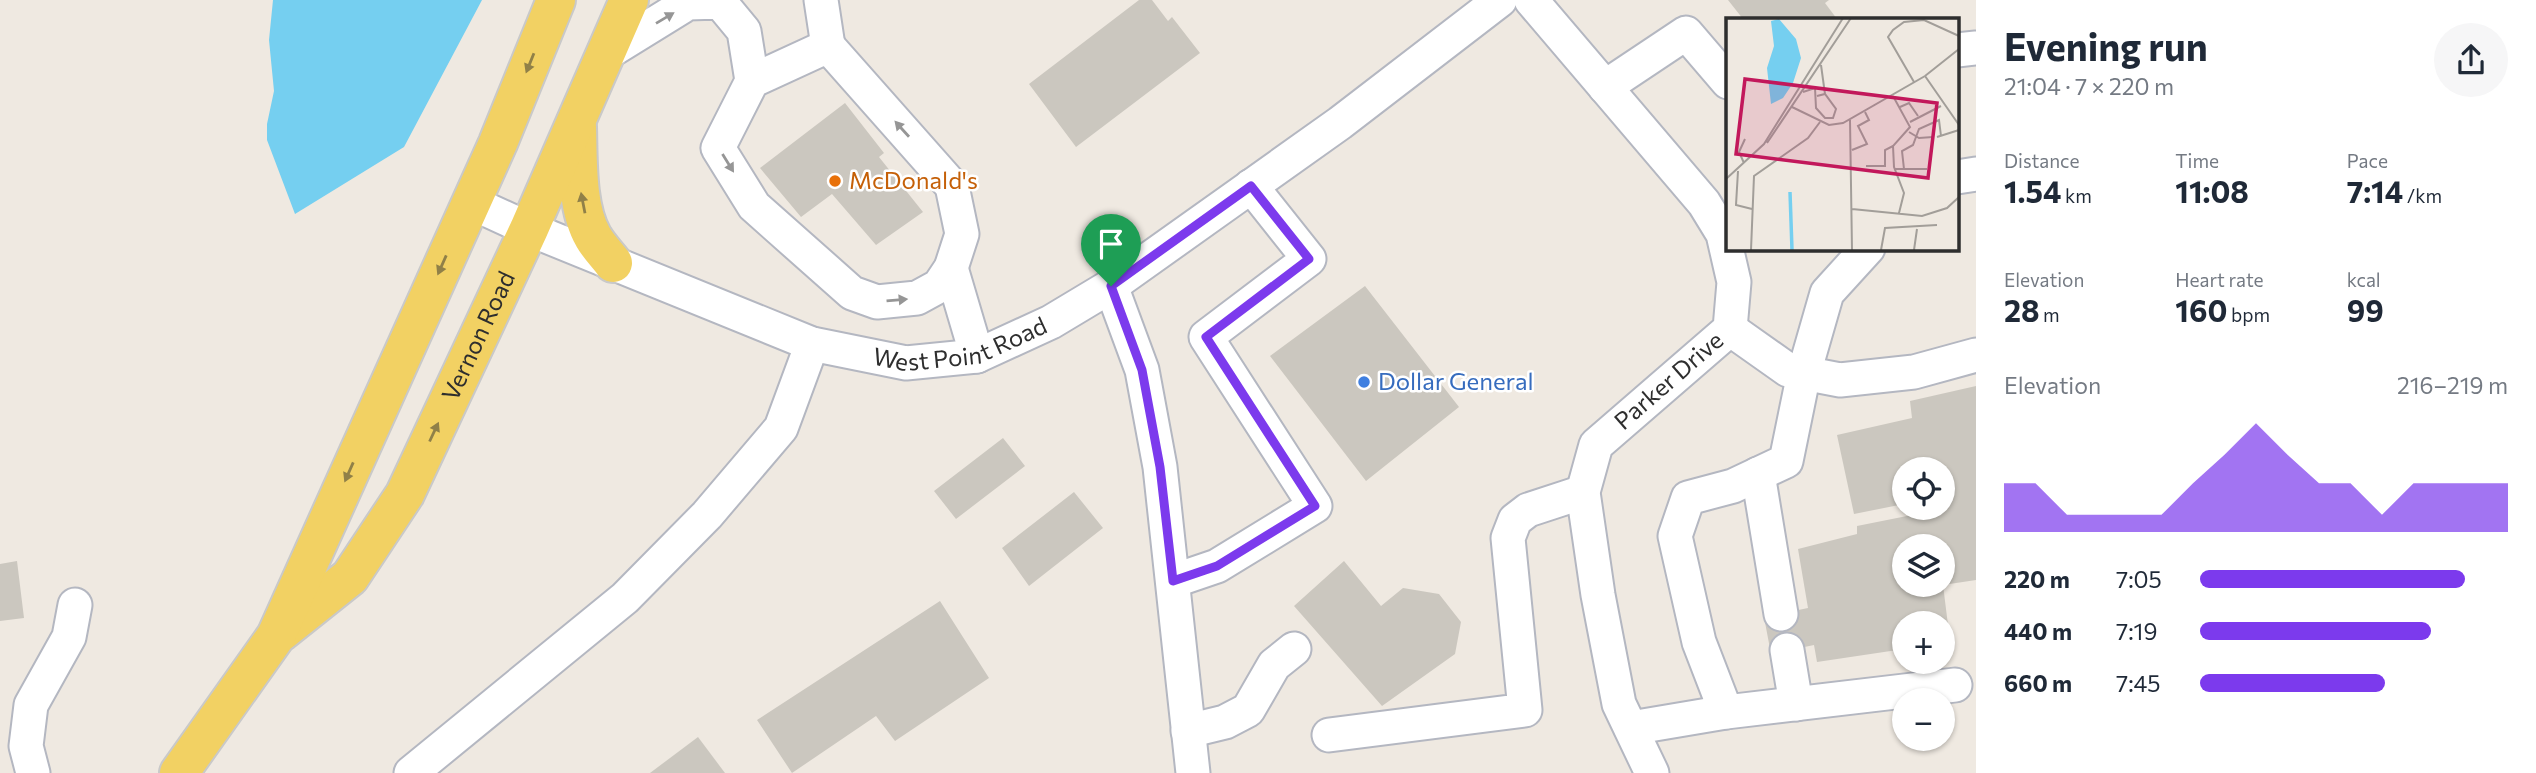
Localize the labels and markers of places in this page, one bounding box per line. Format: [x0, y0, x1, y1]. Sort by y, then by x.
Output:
place label: McDonald's [849, 165, 978, 194]
marker: McDonald's [827, 173, 843, 189]
pin [1081, 214, 1141, 286]
place label: Dollar General [1378, 366, 1534, 395]
marker: Dollar General [1356, 374, 1372, 390]

